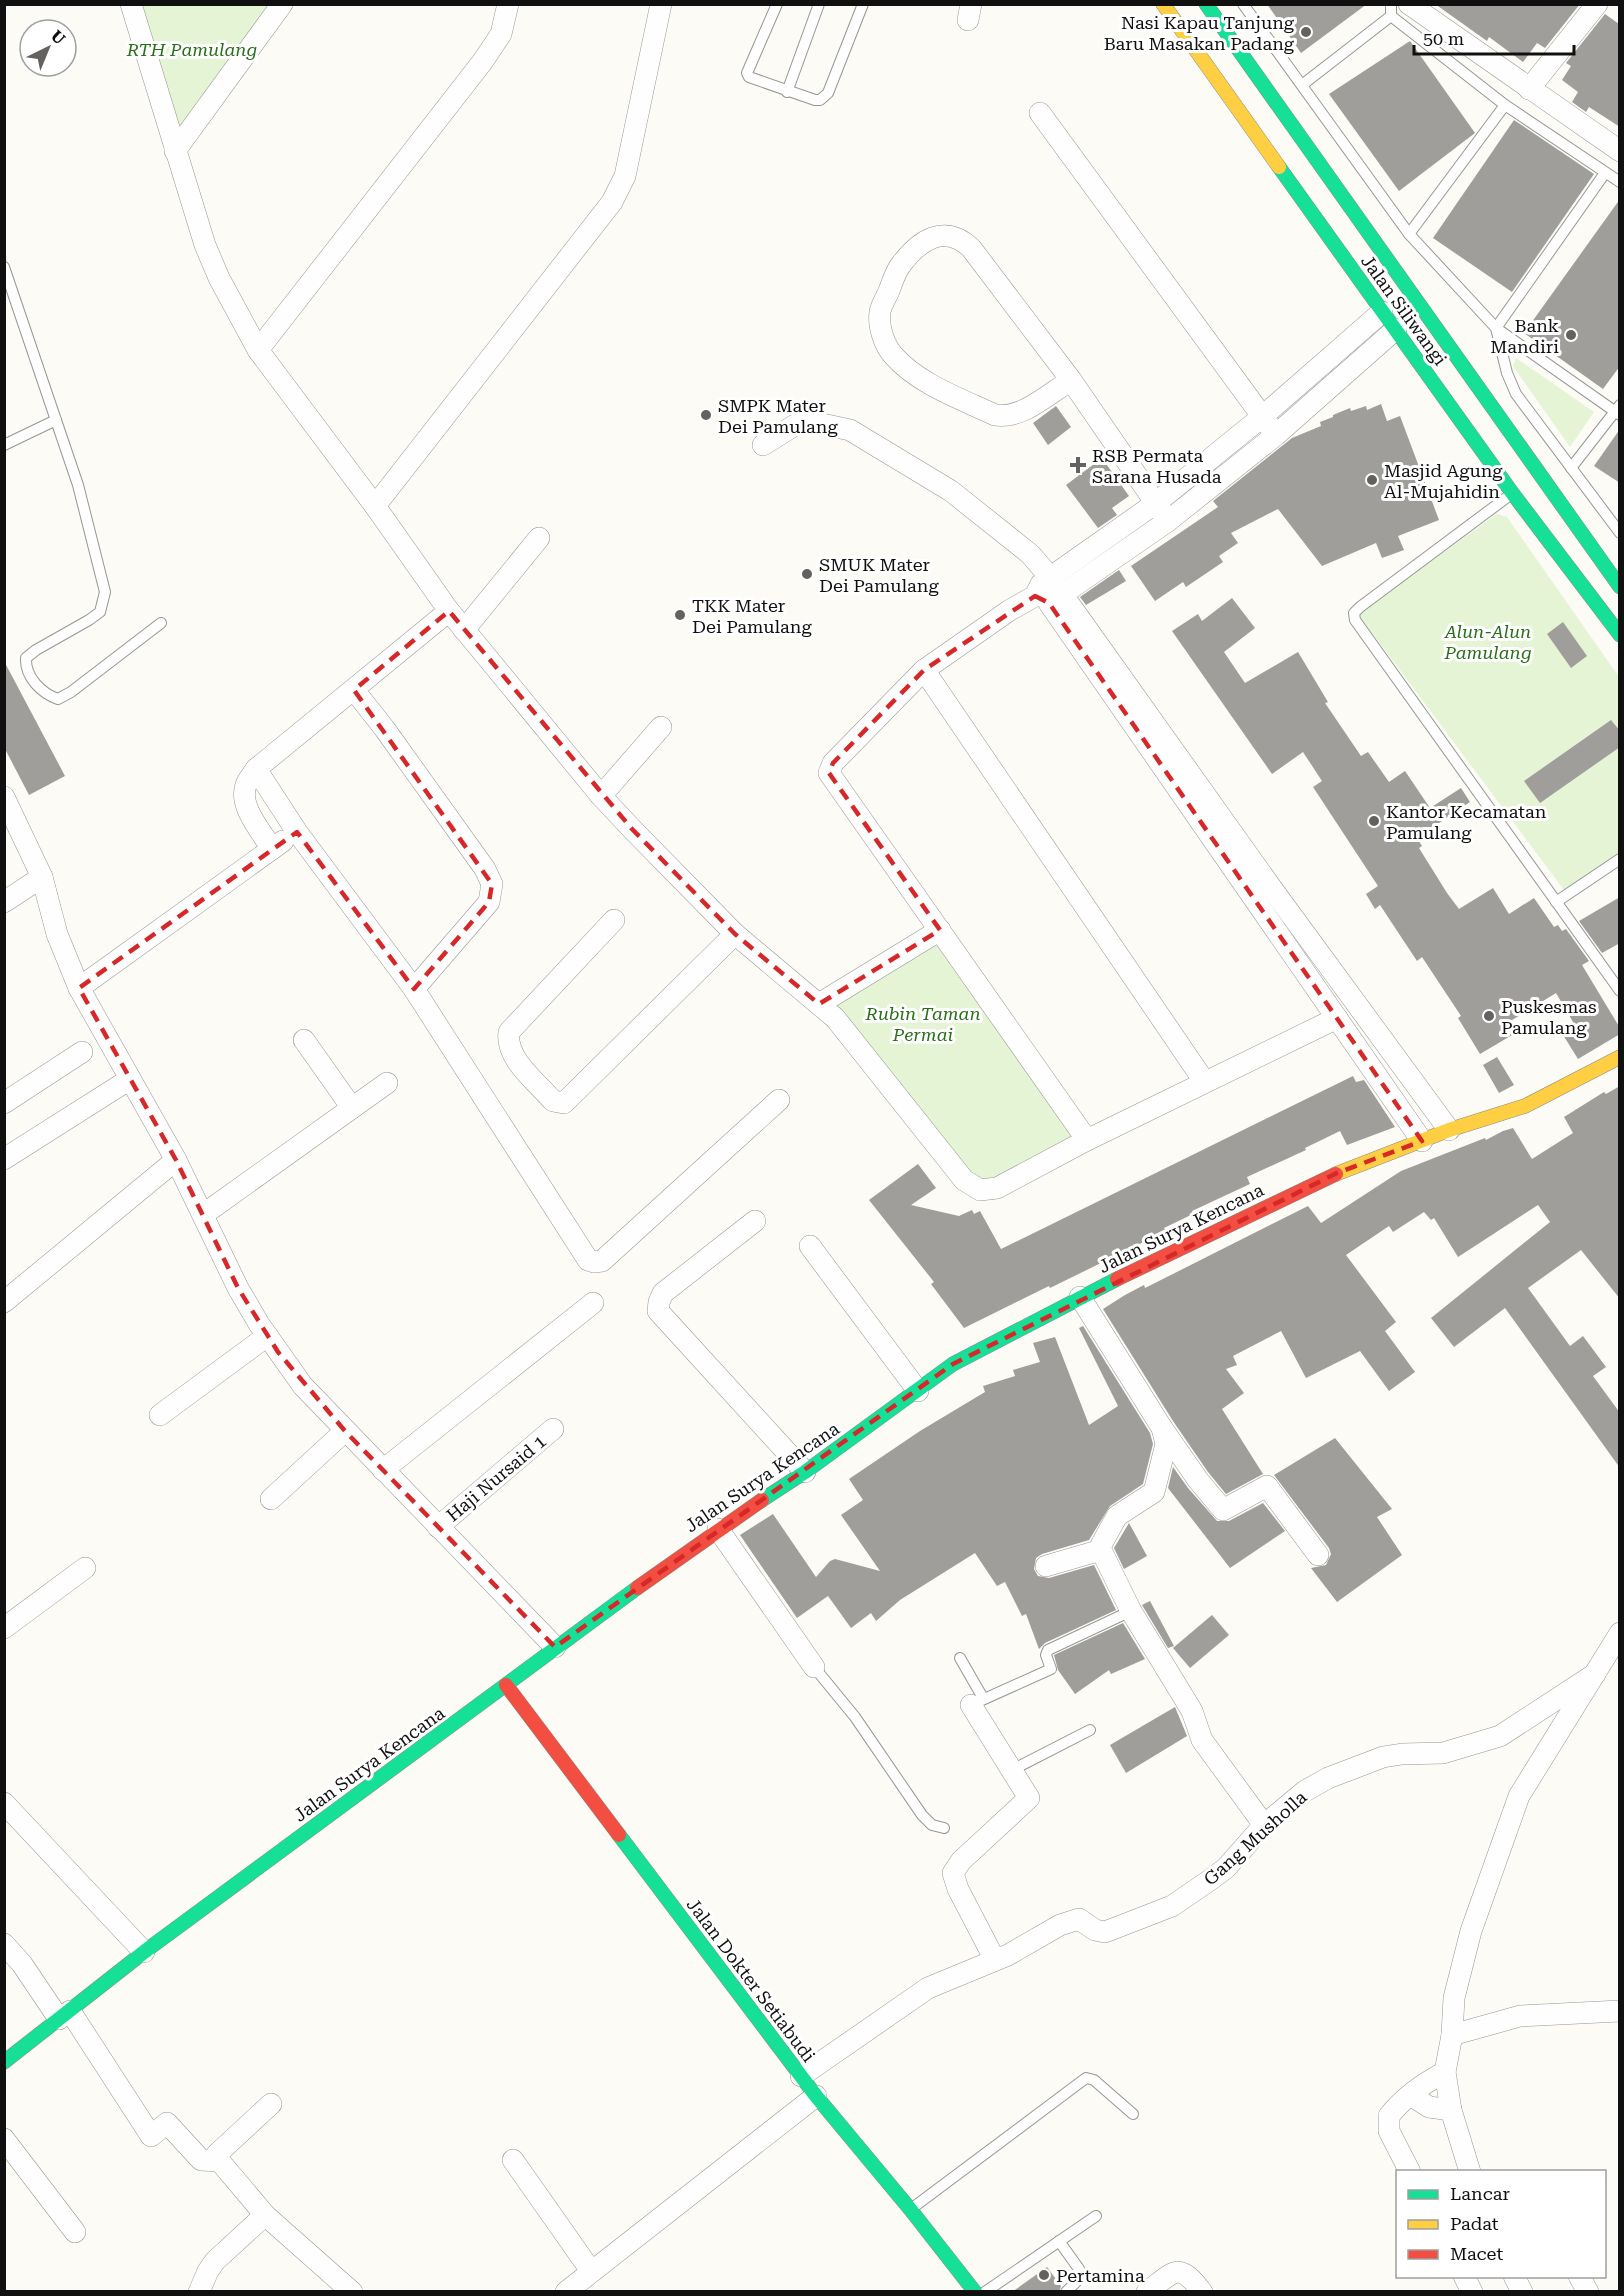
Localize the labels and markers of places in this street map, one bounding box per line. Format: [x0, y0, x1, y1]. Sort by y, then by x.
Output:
place label: Nasi Kapau Tanjung Baru Masakan Padang [1104, 12, 1295, 54]
marker: Nasi Kapau Tanjung Baru Masakan Padang [1299, 25, 1313, 39]
place label: Bank Mandiri [1490, 315, 1559, 357]
marker: Bank Mandiri [1564, 328, 1578, 342]
place label: SMPK Mater Dei Pamulang [718, 395, 838, 437]
marker: SMPK Mater Dei Pamulang [699, 408, 713, 422]
place label: RSB Permata Sarana Husada [1092, 445, 1222, 487]
marker: RSB Permata Sarana Husada [1069, 456, 1087, 474]
place label: Masjid Agung Al-Mujahidin [1384, 460, 1503, 502]
marker: Masjid Agung Al-Mujahidin [1365, 473, 1379, 487]
place label: SMUK Mater Dei Pamulang [819, 554, 939, 596]
marker: SMUK Mater Dei Pamulang [800, 567, 814, 581]
place label: TKK Mater Dei Pamulang [692, 595, 812, 637]
marker: TKK Mater Dei Pamulang [673, 608, 687, 622]
place label: Kantor Kecamatan Pamulang [1386, 801, 1547, 843]
marker: Kantor Kecamatan Pamulang [1367, 814, 1381, 828]
place label: Puskesmas Pamulang [1501, 996, 1597, 1038]
marker: Puskesmas Pamulang [1482, 1009, 1496, 1023]
place label: Pertamina [1056, 2265, 1145, 2286]
marker: Pertamina [1037, 2268, 1051, 2282]

